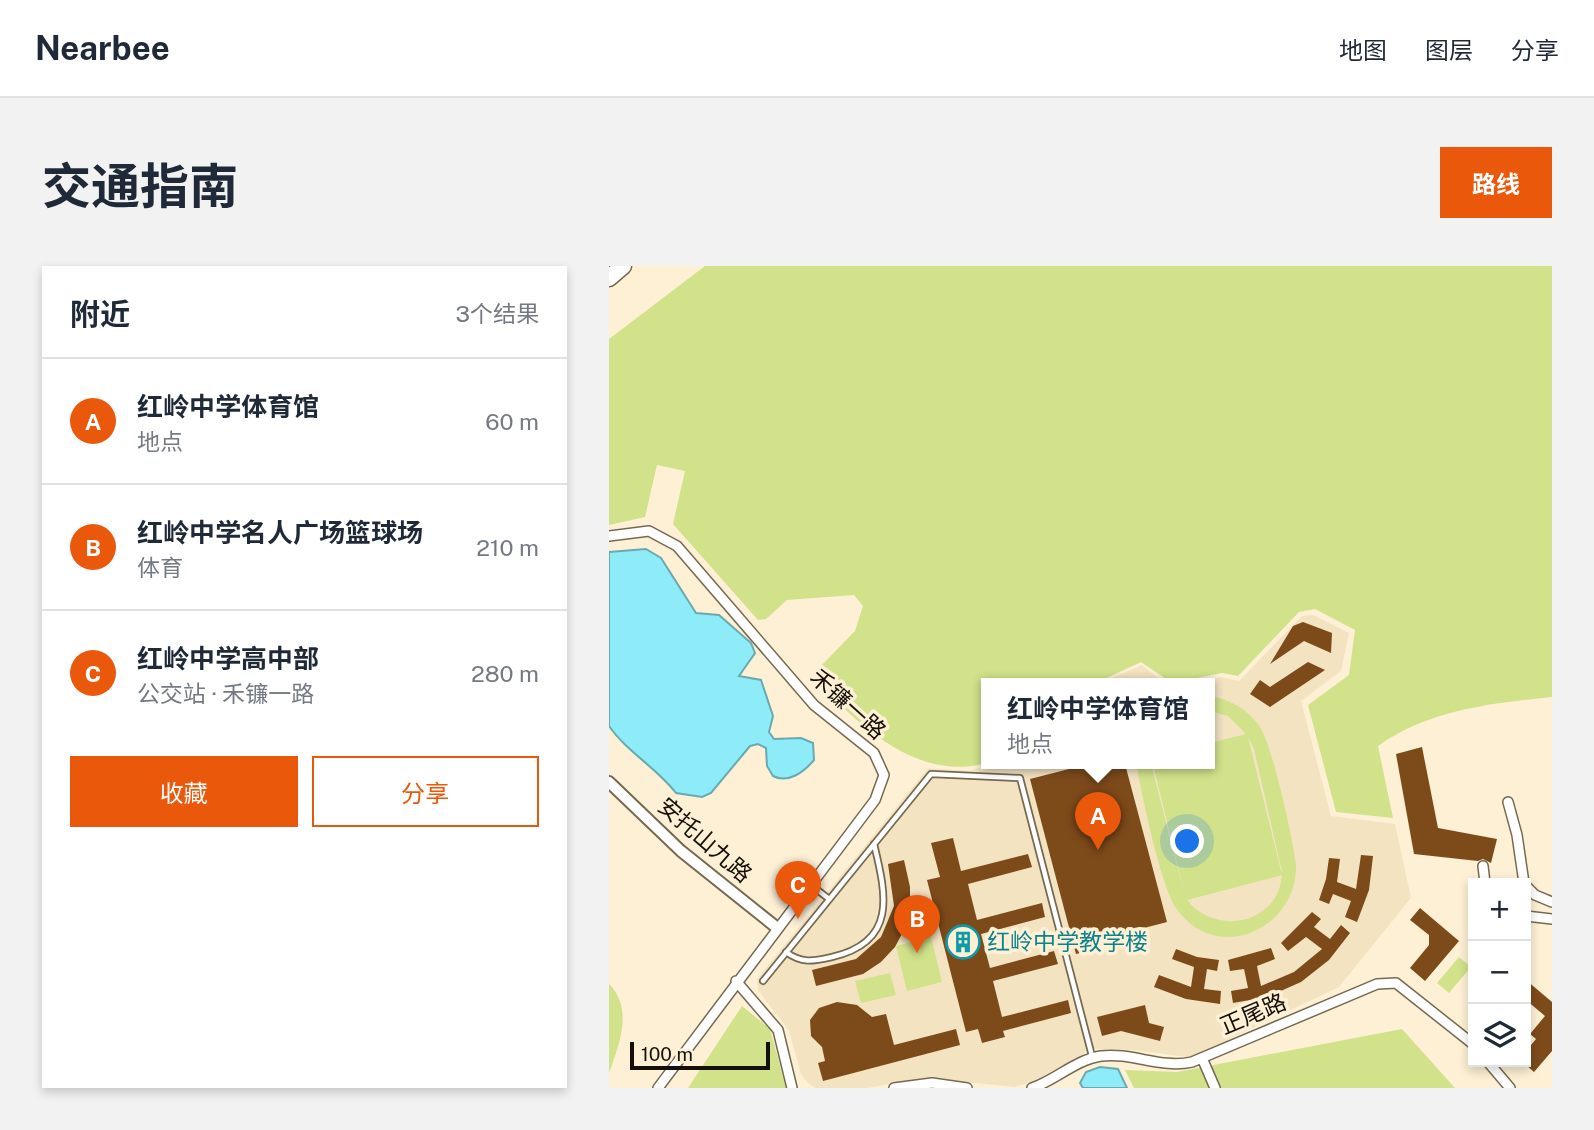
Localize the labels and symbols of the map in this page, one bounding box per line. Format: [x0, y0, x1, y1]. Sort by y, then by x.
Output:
street label: 禾镰一路 [805, 663, 892, 744]
street label: 安托山九路 [653, 792, 758, 888]
pin: A [1075, 792, 1121, 850]
your location [1170, 824, 1204, 858]
pin: C [775, 861, 821, 919]
pin: B [894, 895, 940, 953]
building icon: 红岭中学教学楼 [944, 923, 982, 961]
place label: 红岭中学教学楼 [987, 928, 1148, 955]
street label: 正尾路 [1216, 988, 1290, 1039]
scale bar [630, 1039, 770, 1071]

